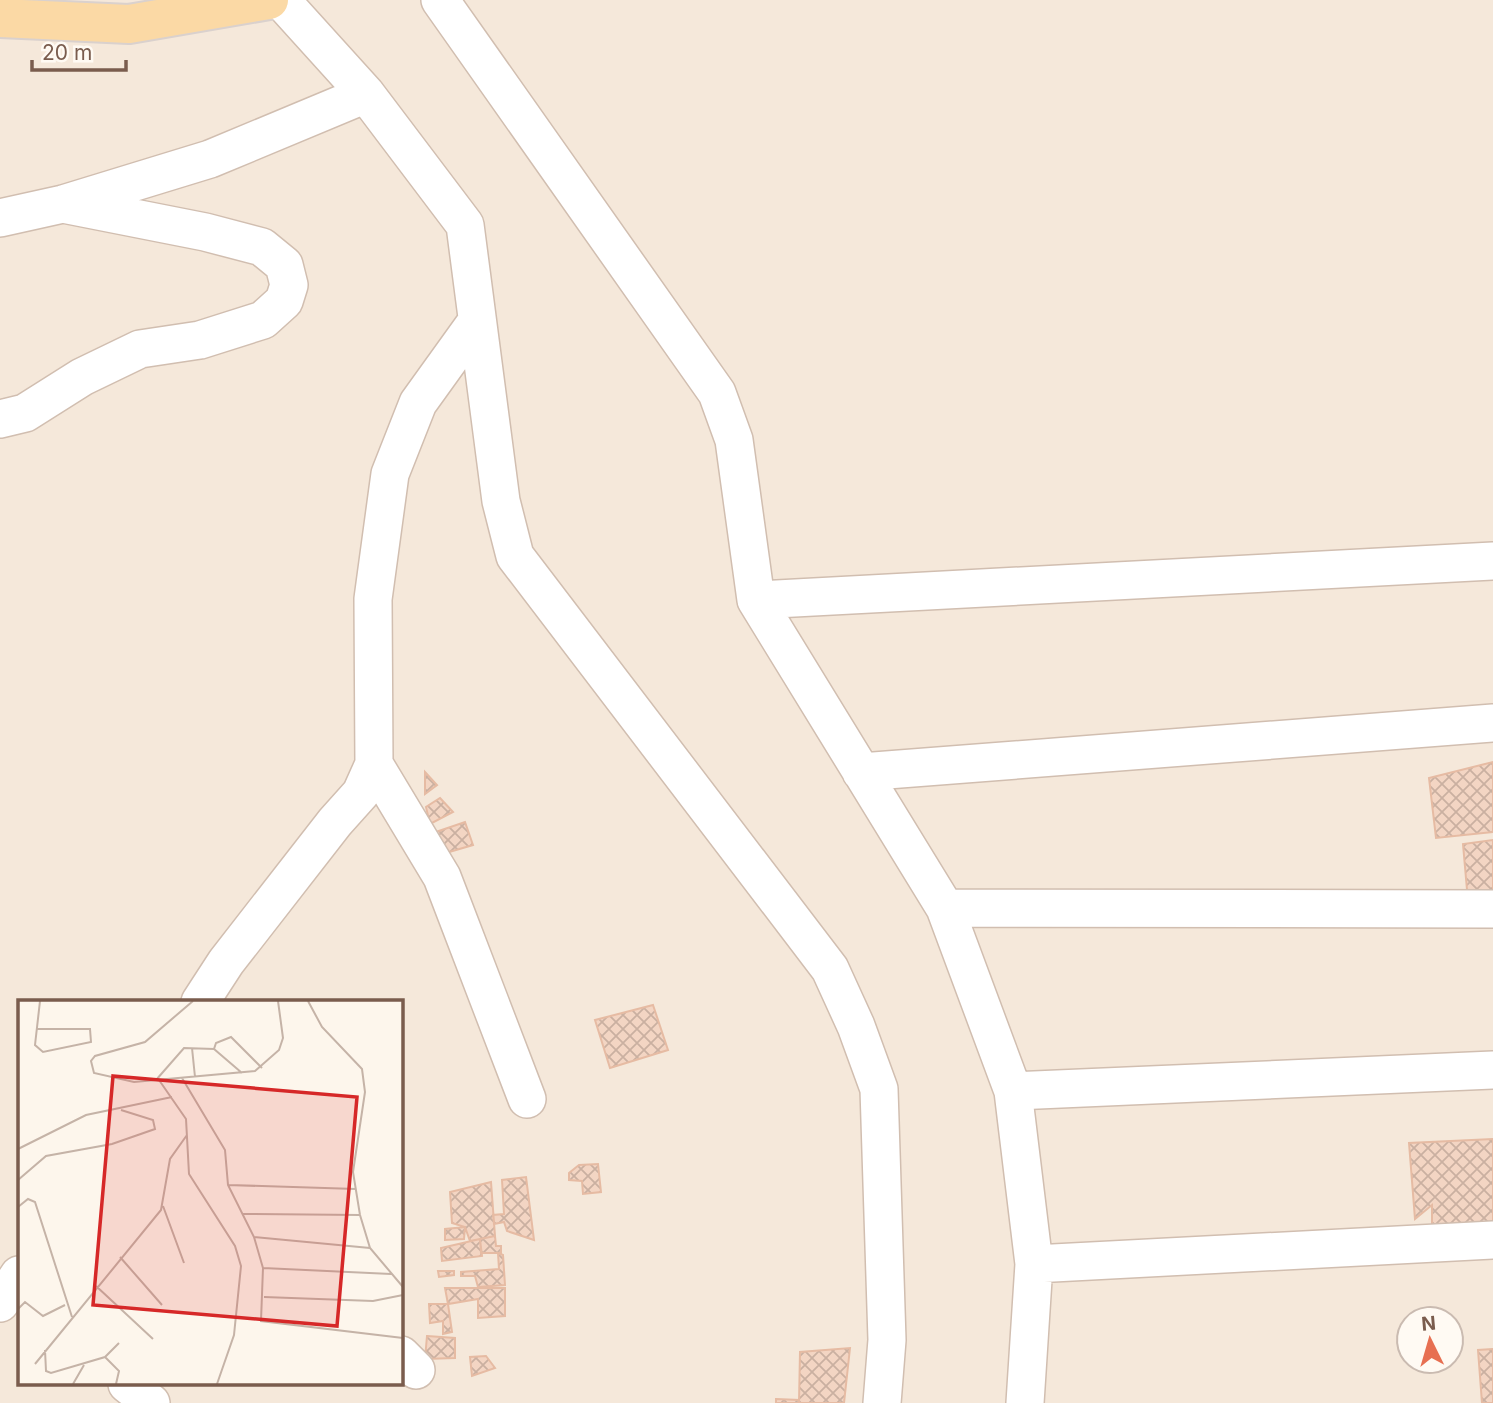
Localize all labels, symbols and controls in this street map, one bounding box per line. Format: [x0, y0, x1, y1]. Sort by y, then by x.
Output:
scale bar [32, 28, 126, 72]
text: 20 m [42, 40, 92, 65]
inset map [18, 1000, 402, 1386]
north arrow [1395, 1305, 1465, 1375]
text: N [1420, 1311, 1437, 1336]

